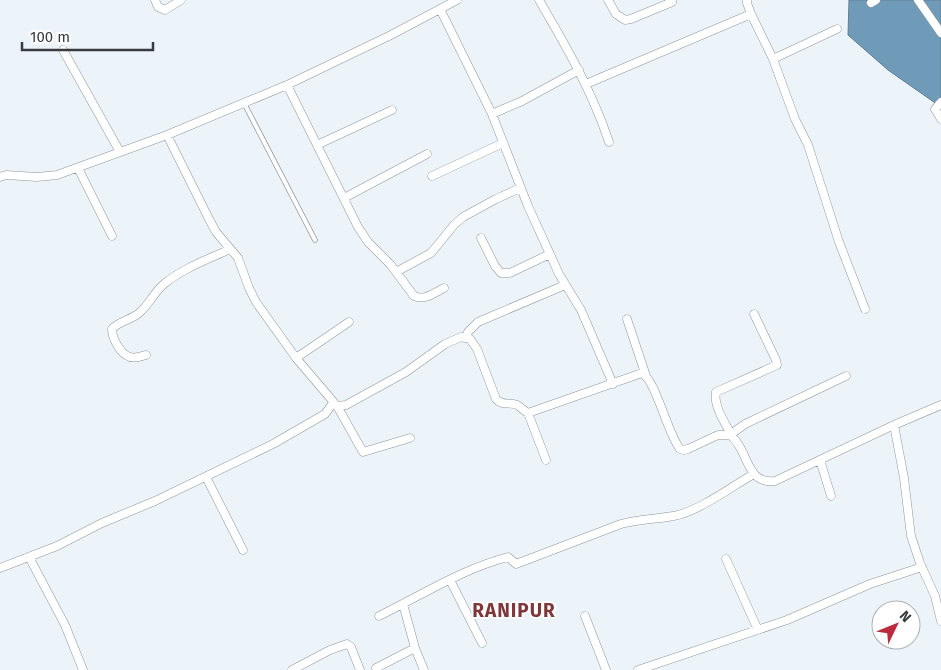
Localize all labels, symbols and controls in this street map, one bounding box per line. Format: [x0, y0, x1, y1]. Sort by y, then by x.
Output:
scale bar [22, 20, 154, 52]
text: 100 m [30, 28, 70, 46]
district label: RANIPUR [472, 599, 556, 622]
north arrow [871, 600, 921, 650]
text: N [896, 607, 915, 626]

